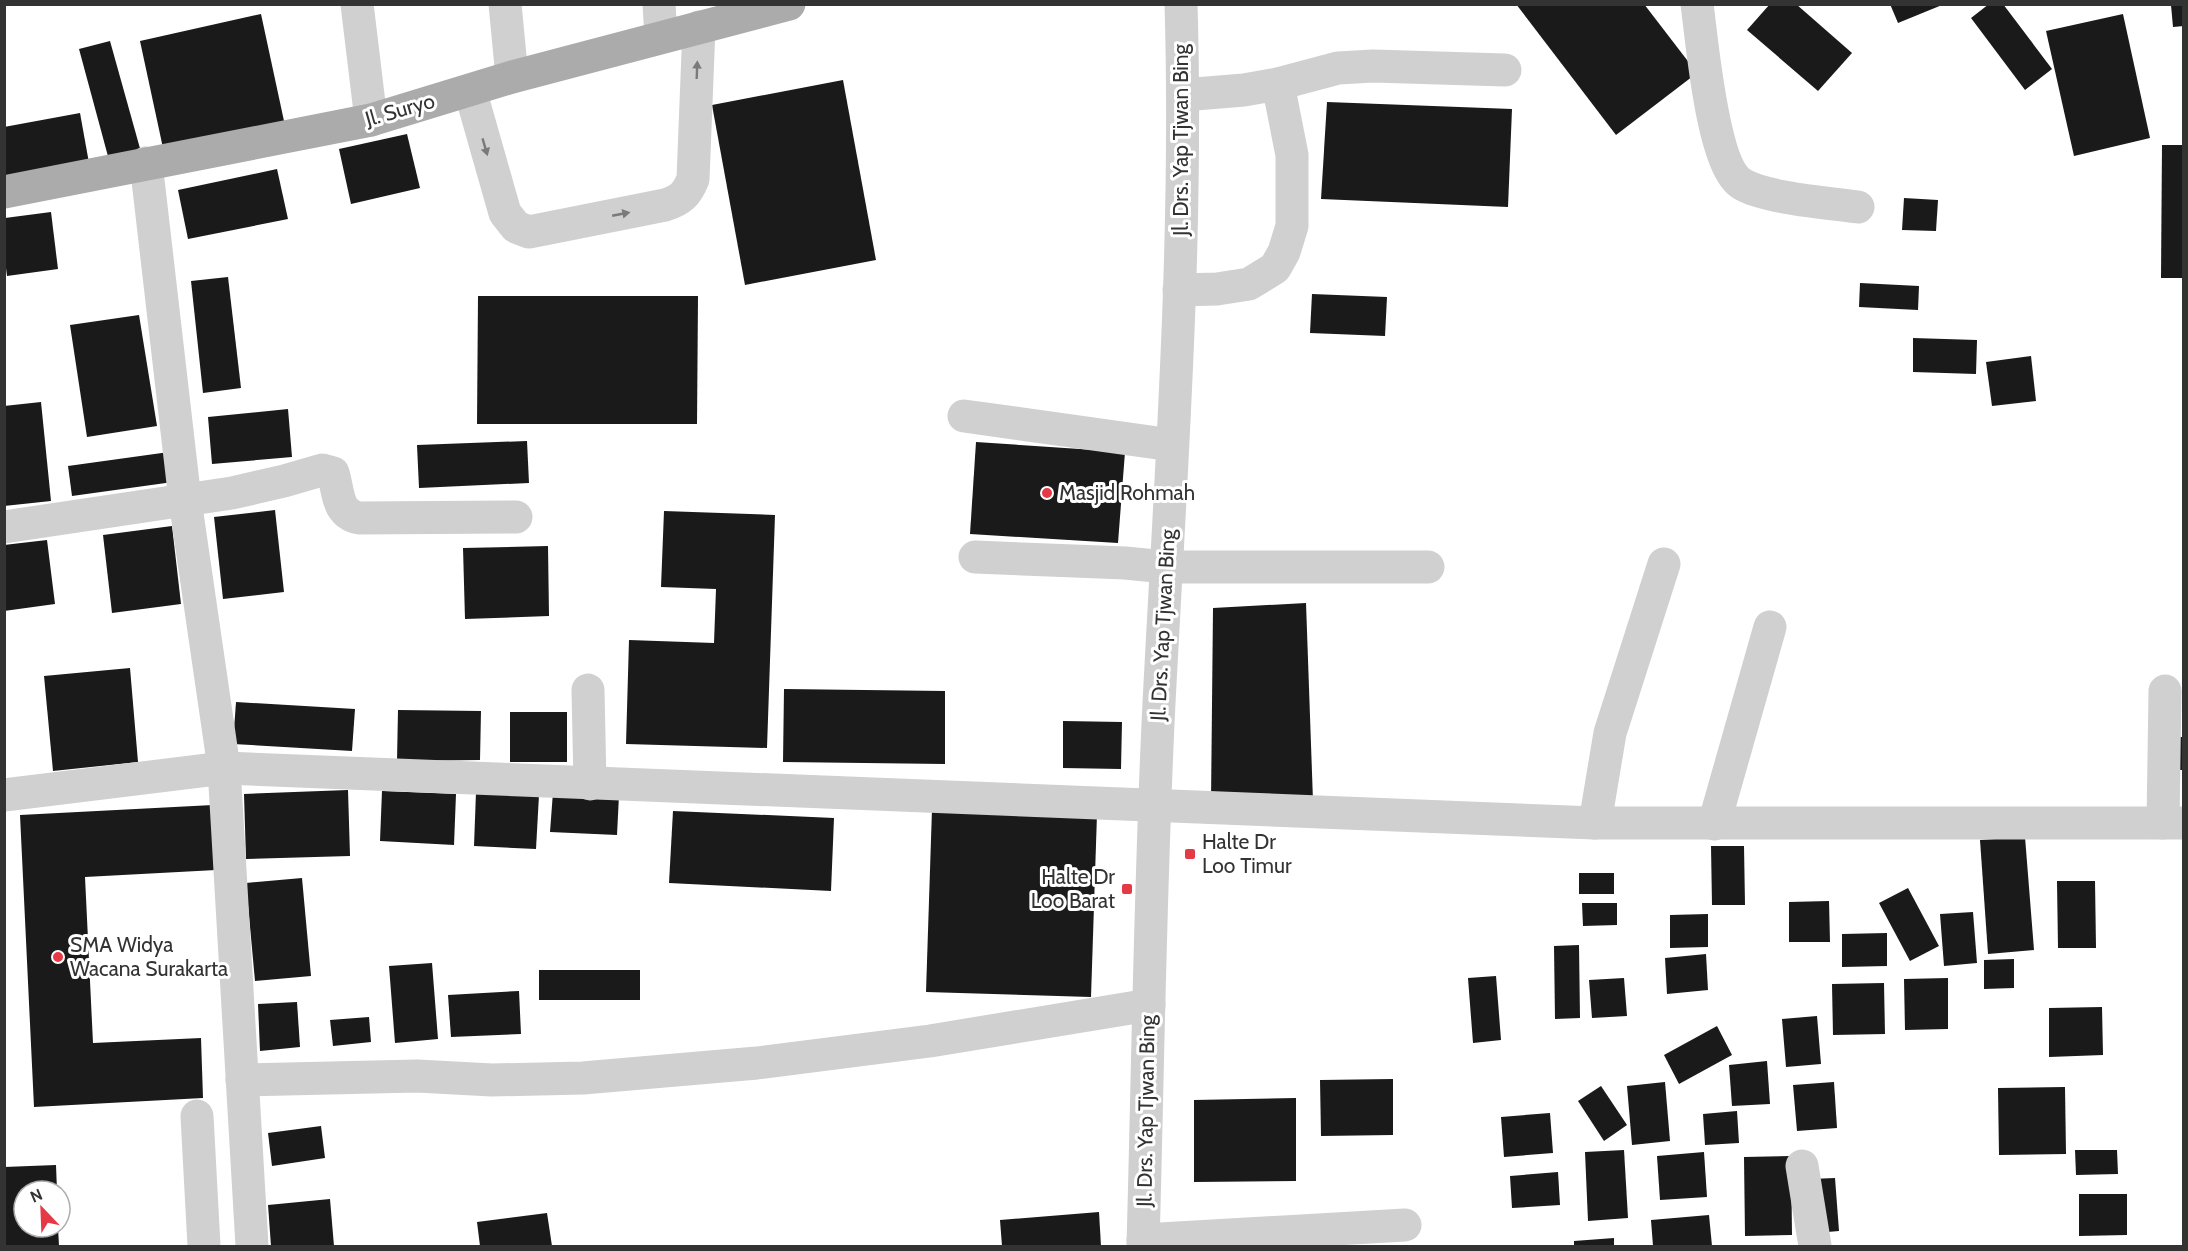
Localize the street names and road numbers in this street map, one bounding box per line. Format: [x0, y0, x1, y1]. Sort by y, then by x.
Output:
street label: Jl. Drs. Yap Tjwan Bing [1168, 43, 1194, 237]
street label: Jl. Suryo [361, 88, 437, 132]
street label: Jl. Drs. Yap Tjwan Bing [1145, 528, 1181, 723]
street label: Jl. Drs. Yap Tjwan Bing [1131, 1014, 1161, 1208]

